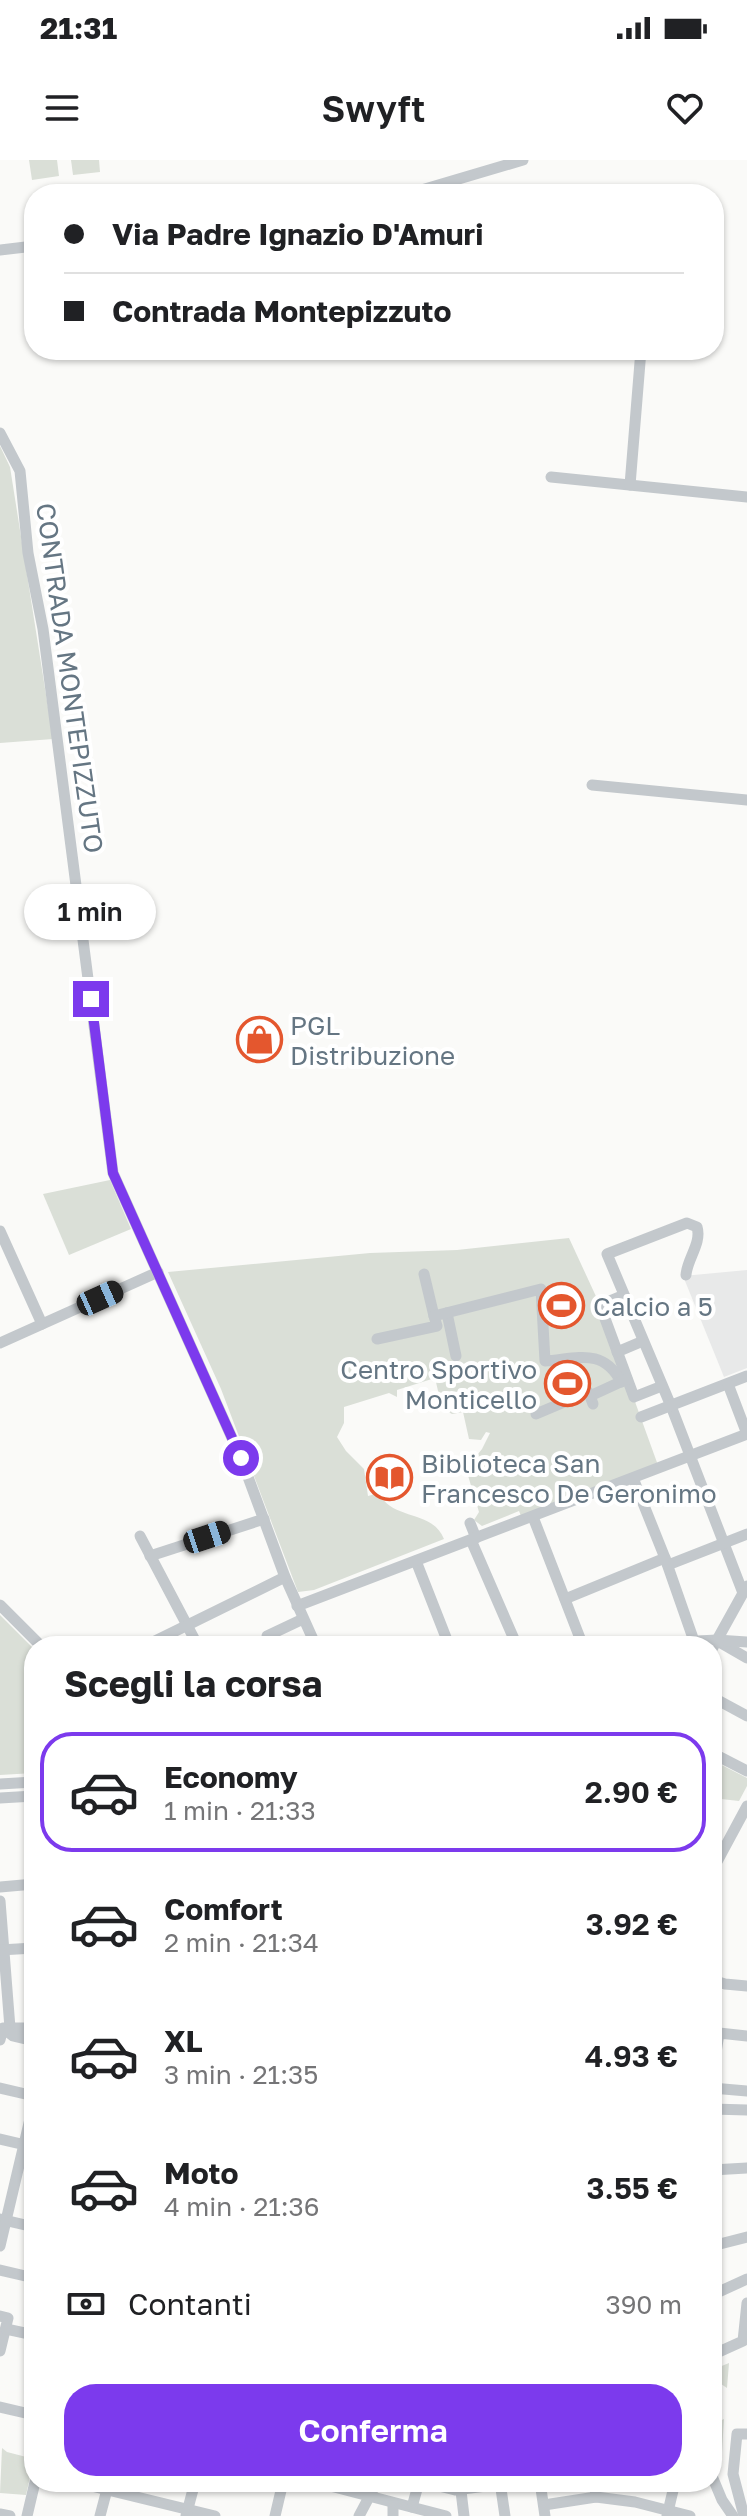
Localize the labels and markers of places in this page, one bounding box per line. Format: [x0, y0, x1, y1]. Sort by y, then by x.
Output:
place label: PGL Distribuzione [290, 1010, 455, 1071]
shop icon: PGL Distribuzione [235, 1016, 283, 1064]
sports icon: Calcio a 5 [538, 1282, 586, 1330]
place label: Calcio a 5 [593, 1291, 713, 1322]
place label: Centro Sportivo Monticello [340, 1354, 537, 1415]
sports icon: Centro Sportivo Monticello [544, 1360, 592, 1408]
place label: Biblioteca San Francesco De Geronimo [421, 1448, 717, 1509]
library icon: Biblioteca San Francesco De Geronimo [366, 1454, 414, 1502]

